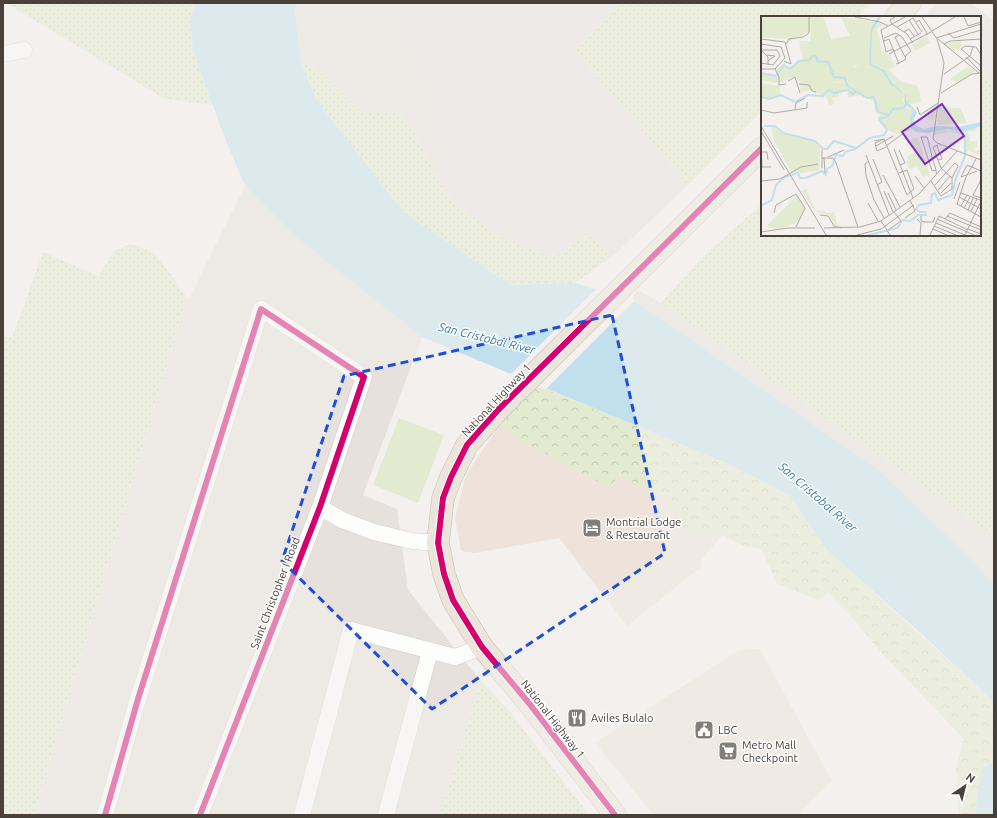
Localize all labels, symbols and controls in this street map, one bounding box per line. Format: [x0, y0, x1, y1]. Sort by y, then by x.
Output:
inset map [761, 16, 981, 236]
water label: San Cristobal River [436, 319, 537, 356]
street label: National Highway 1 [459, 361, 533, 439]
water label: San Cristobal River [776, 459, 860, 535]
place label: Montrial Lodge & Restaurant [606, 516, 681, 541]
hotel icon: Montrial Lodge & Restaurant [581, 517, 603, 539]
street label: Saint Christopher I Road [248, 535, 302, 651]
street label: National Highway 1 [519, 678, 587, 760]
restaurant icon: Aviles Bulalo [566, 707, 588, 729]
place label: Aviles Bulalo [591, 712, 653, 724]
public building icon: LBC [693, 719, 715, 741]
place label: LBC [718, 724, 738, 736]
place label: Metro Mall Checkpoint [742, 739, 799, 764]
supermarket icon: Metro Mall Checkpoint [717, 740, 739, 762]
north arrow [945, 766, 985, 806]
text: N [964, 771, 978, 785]

